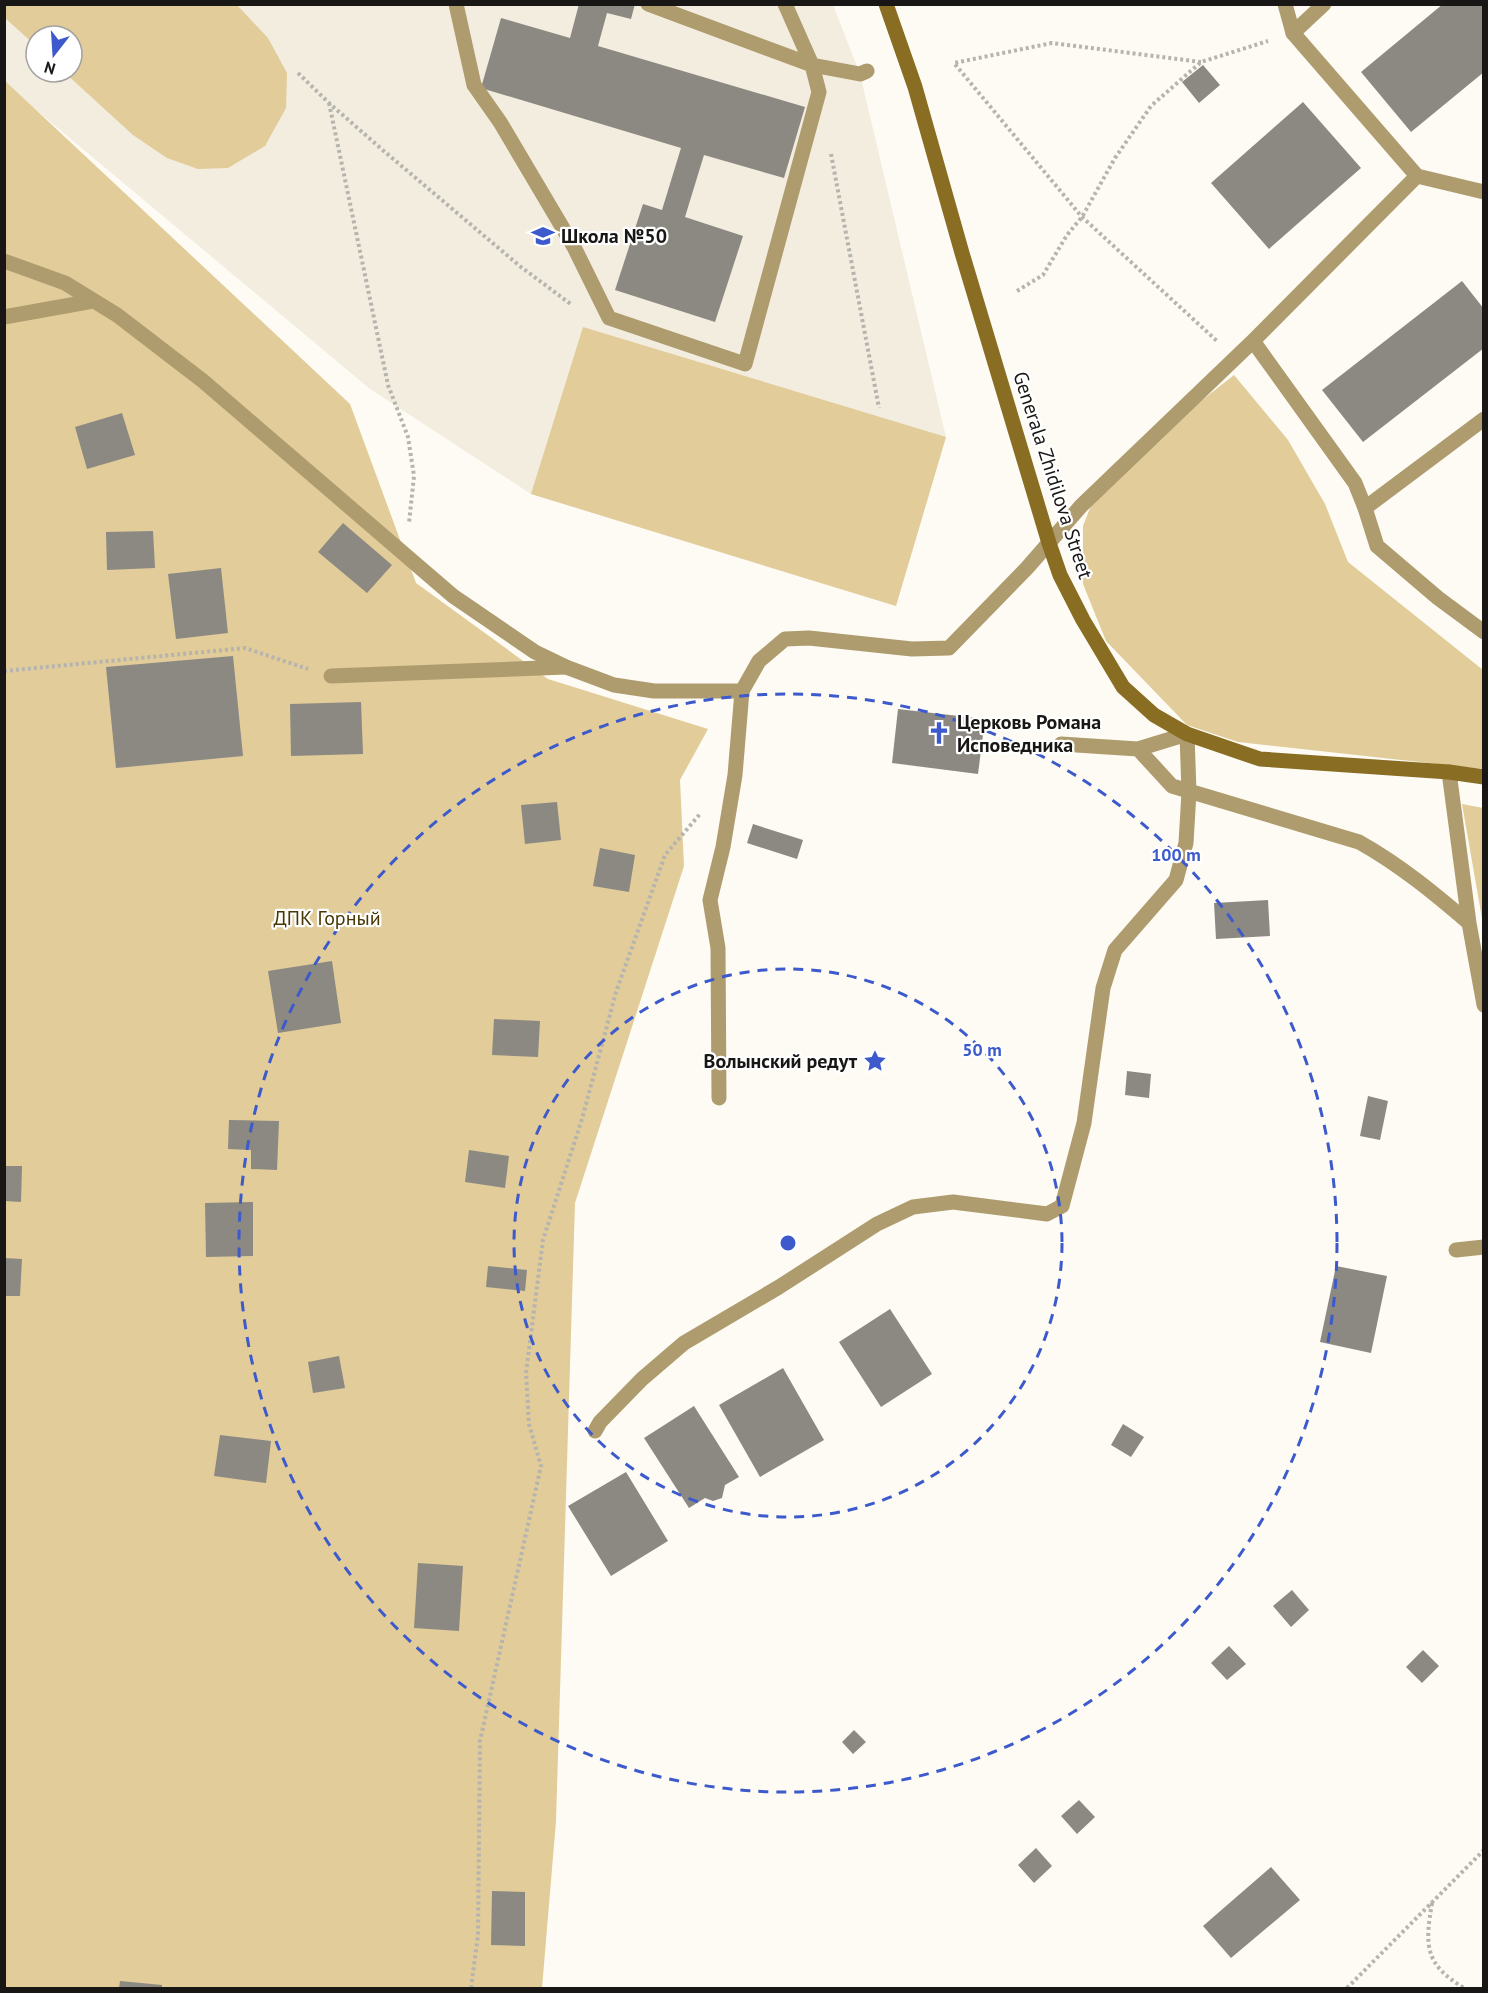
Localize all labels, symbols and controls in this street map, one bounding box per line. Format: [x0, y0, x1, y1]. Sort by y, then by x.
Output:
north arrow [24, 24, 84, 84]
text: N [42, 57, 58, 79]
school or university icon: Школа №50 [530, 223, 556, 249]
place label: Школа №50 [561, 223, 667, 249]
street label: Generala Zhidilova Street [1007, 368, 1099, 582]
place label: Церковь Романа Исповедника [957, 709, 1101, 758]
church icon: Церковь Романа Исповедника [926, 720, 952, 746]
text: 100 m [1151, 843, 1201, 866]
park label: ДПК Горный [273, 905, 381, 931]
text: 50 m [962, 1038, 1002, 1061]
place label: Волынский редут [704, 1048, 858, 1074]
place icon: Волынский редут [862, 1048, 888, 1074]
centre of rings [778, 1233, 798, 1253]

